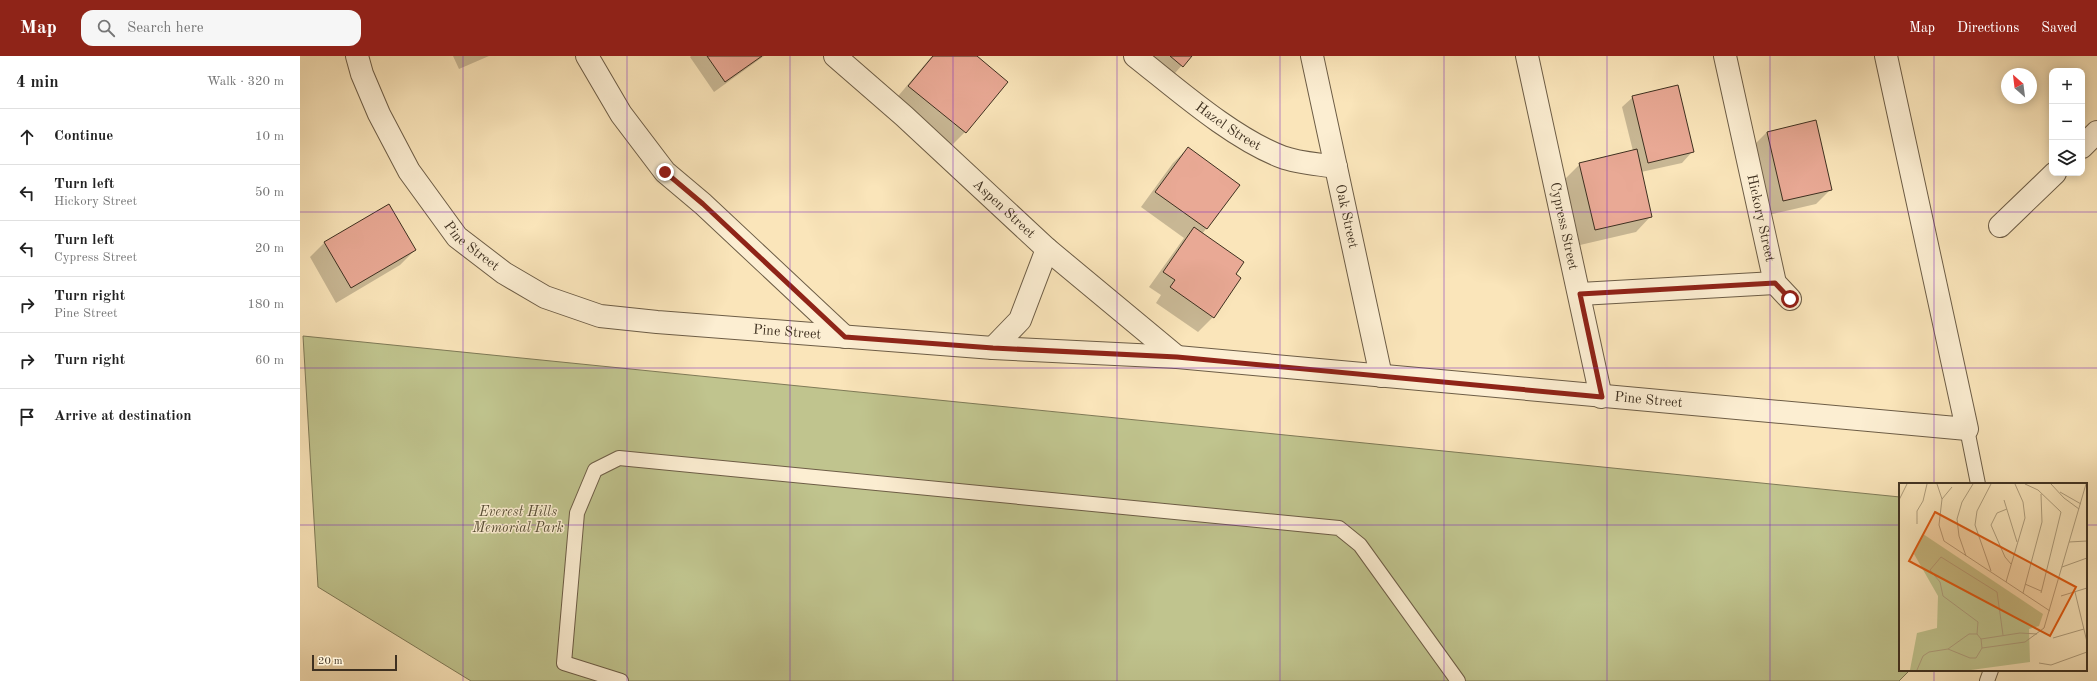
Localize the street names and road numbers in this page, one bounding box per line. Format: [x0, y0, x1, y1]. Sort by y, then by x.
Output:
street label: Hazel Street [1193, 100, 1263, 153]
street label: Hickory Street [1744, 173, 1777, 263]
street label: Aspen Street [970, 177, 1038, 241]
street label: Cypress Street [1548, 181, 1580, 271]
street label: Oak Street [1333, 183, 1360, 250]
street label: Pine Street [441, 219, 502, 274]
street label: Pine Street [753, 322, 822, 342]
street label: Pine Street [1614, 390, 1683, 410]

